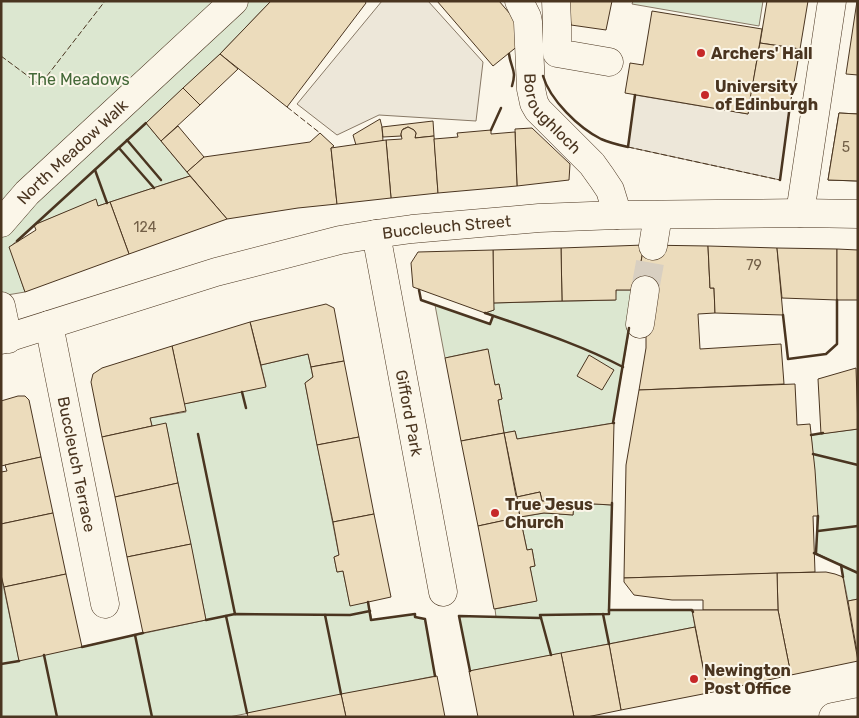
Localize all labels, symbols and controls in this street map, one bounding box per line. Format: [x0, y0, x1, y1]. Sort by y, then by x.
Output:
place label: Archers' Hall [711, 44, 813, 63]
marker: Archers' Hall [695, 47, 707, 59]
park label: The Meadows [28, 70, 130, 89]
street label: Boroughloch [520, 73, 585, 158]
place label: University of Edinburgh [715, 77, 818, 114]
marker: University of Edinburgh [699, 89, 711, 101]
street label: North Meadow Walk [13, 95, 132, 208]
house number: 5 [842, 139, 850, 156]
street label: Buccleuch Street [381, 211, 512, 243]
house number: 124 [134, 219, 157, 236]
house number: 79 [746, 257, 762, 274]
street label: Gifford Park [392, 368, 427, 458]
street label: Buccleuch Terrace [54, 395, 99, 534]
place label: True Jesus Church [505, 495, 593, 532]
marker: True Jesus Church [489, 507, 501, 519]
place label: Newington Post Office [704, 661, 791, 698]
marker: Newington Post Office [688, 673, 700, 685]

